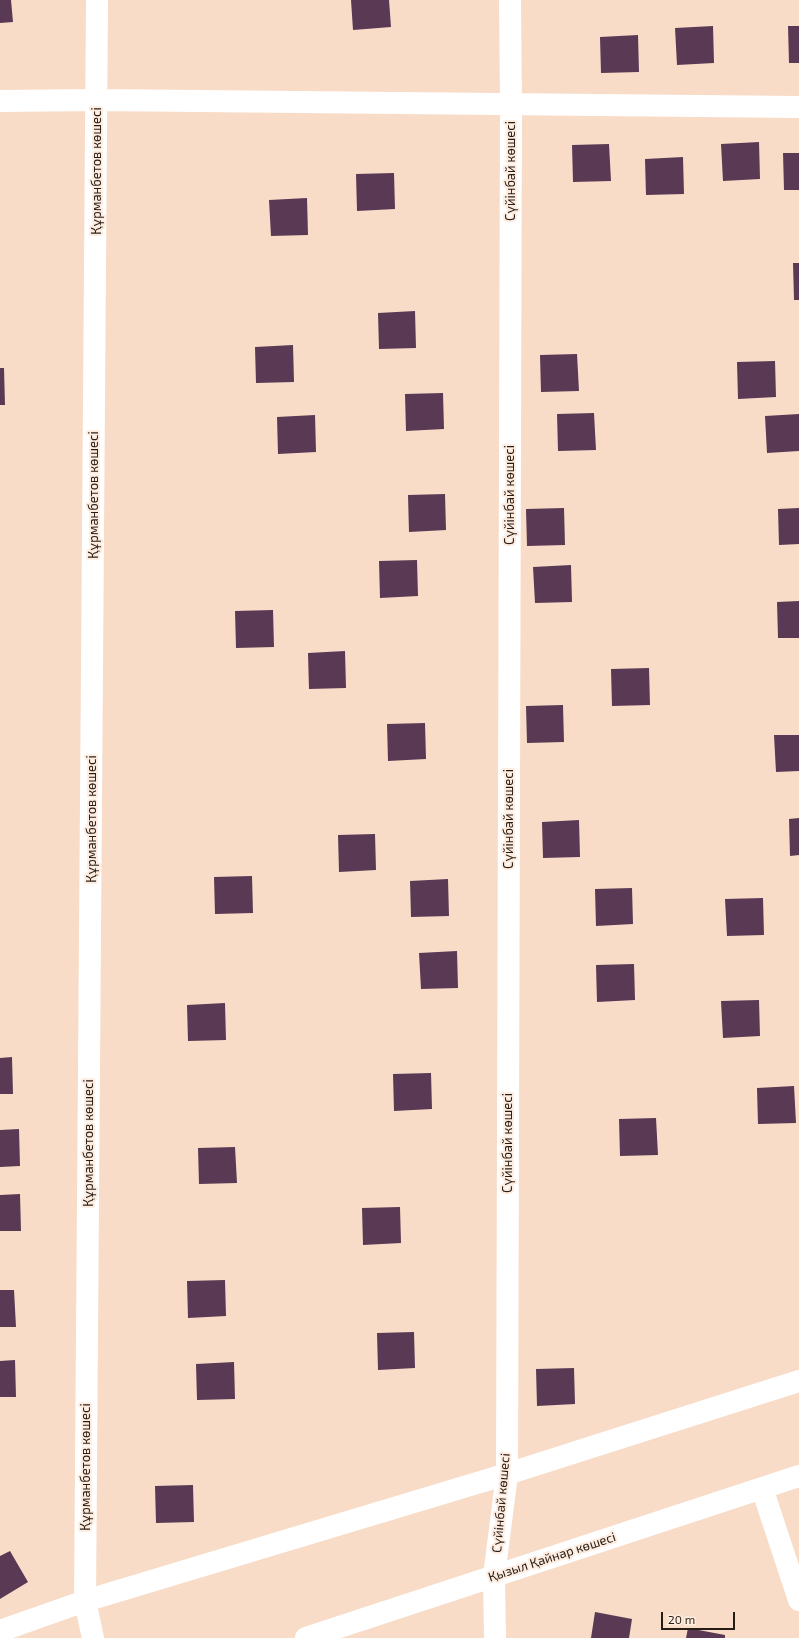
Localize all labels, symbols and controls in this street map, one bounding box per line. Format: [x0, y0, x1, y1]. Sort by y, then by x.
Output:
street label: Құрманбетов көшесі [89, 107, 105, 235]
street label: Сүйінбай көшесі [503, 121, 519, 221]
street label: Құрманбетов көшесі [86, 431, 102, 559]
street label: Сүйінбай көшесі [502, 445, 518, 545]
street label: Құрманбетов көшесі [84, 755, 100, 883]
street label: Сүйінбай көшесі [501, 769, 517, 869]
street label: Құрманбетов көшесі [81, 1079, 97, 1207]
street label: Сүйінбай көшесі [500, 1093, 516, 1193]
street label: Құрманбетов көшесі [78, 1403, 94, 1531]
street label: Сүйінбай көшесі [489, 1452, 513, 1554]
street label: Қызыл Қайнар көшесі [486, 1529, 618, 1585]
scale bar [663, 1604, 737, 1630]
text: 20 m [668, 1612, 695, 1626]

